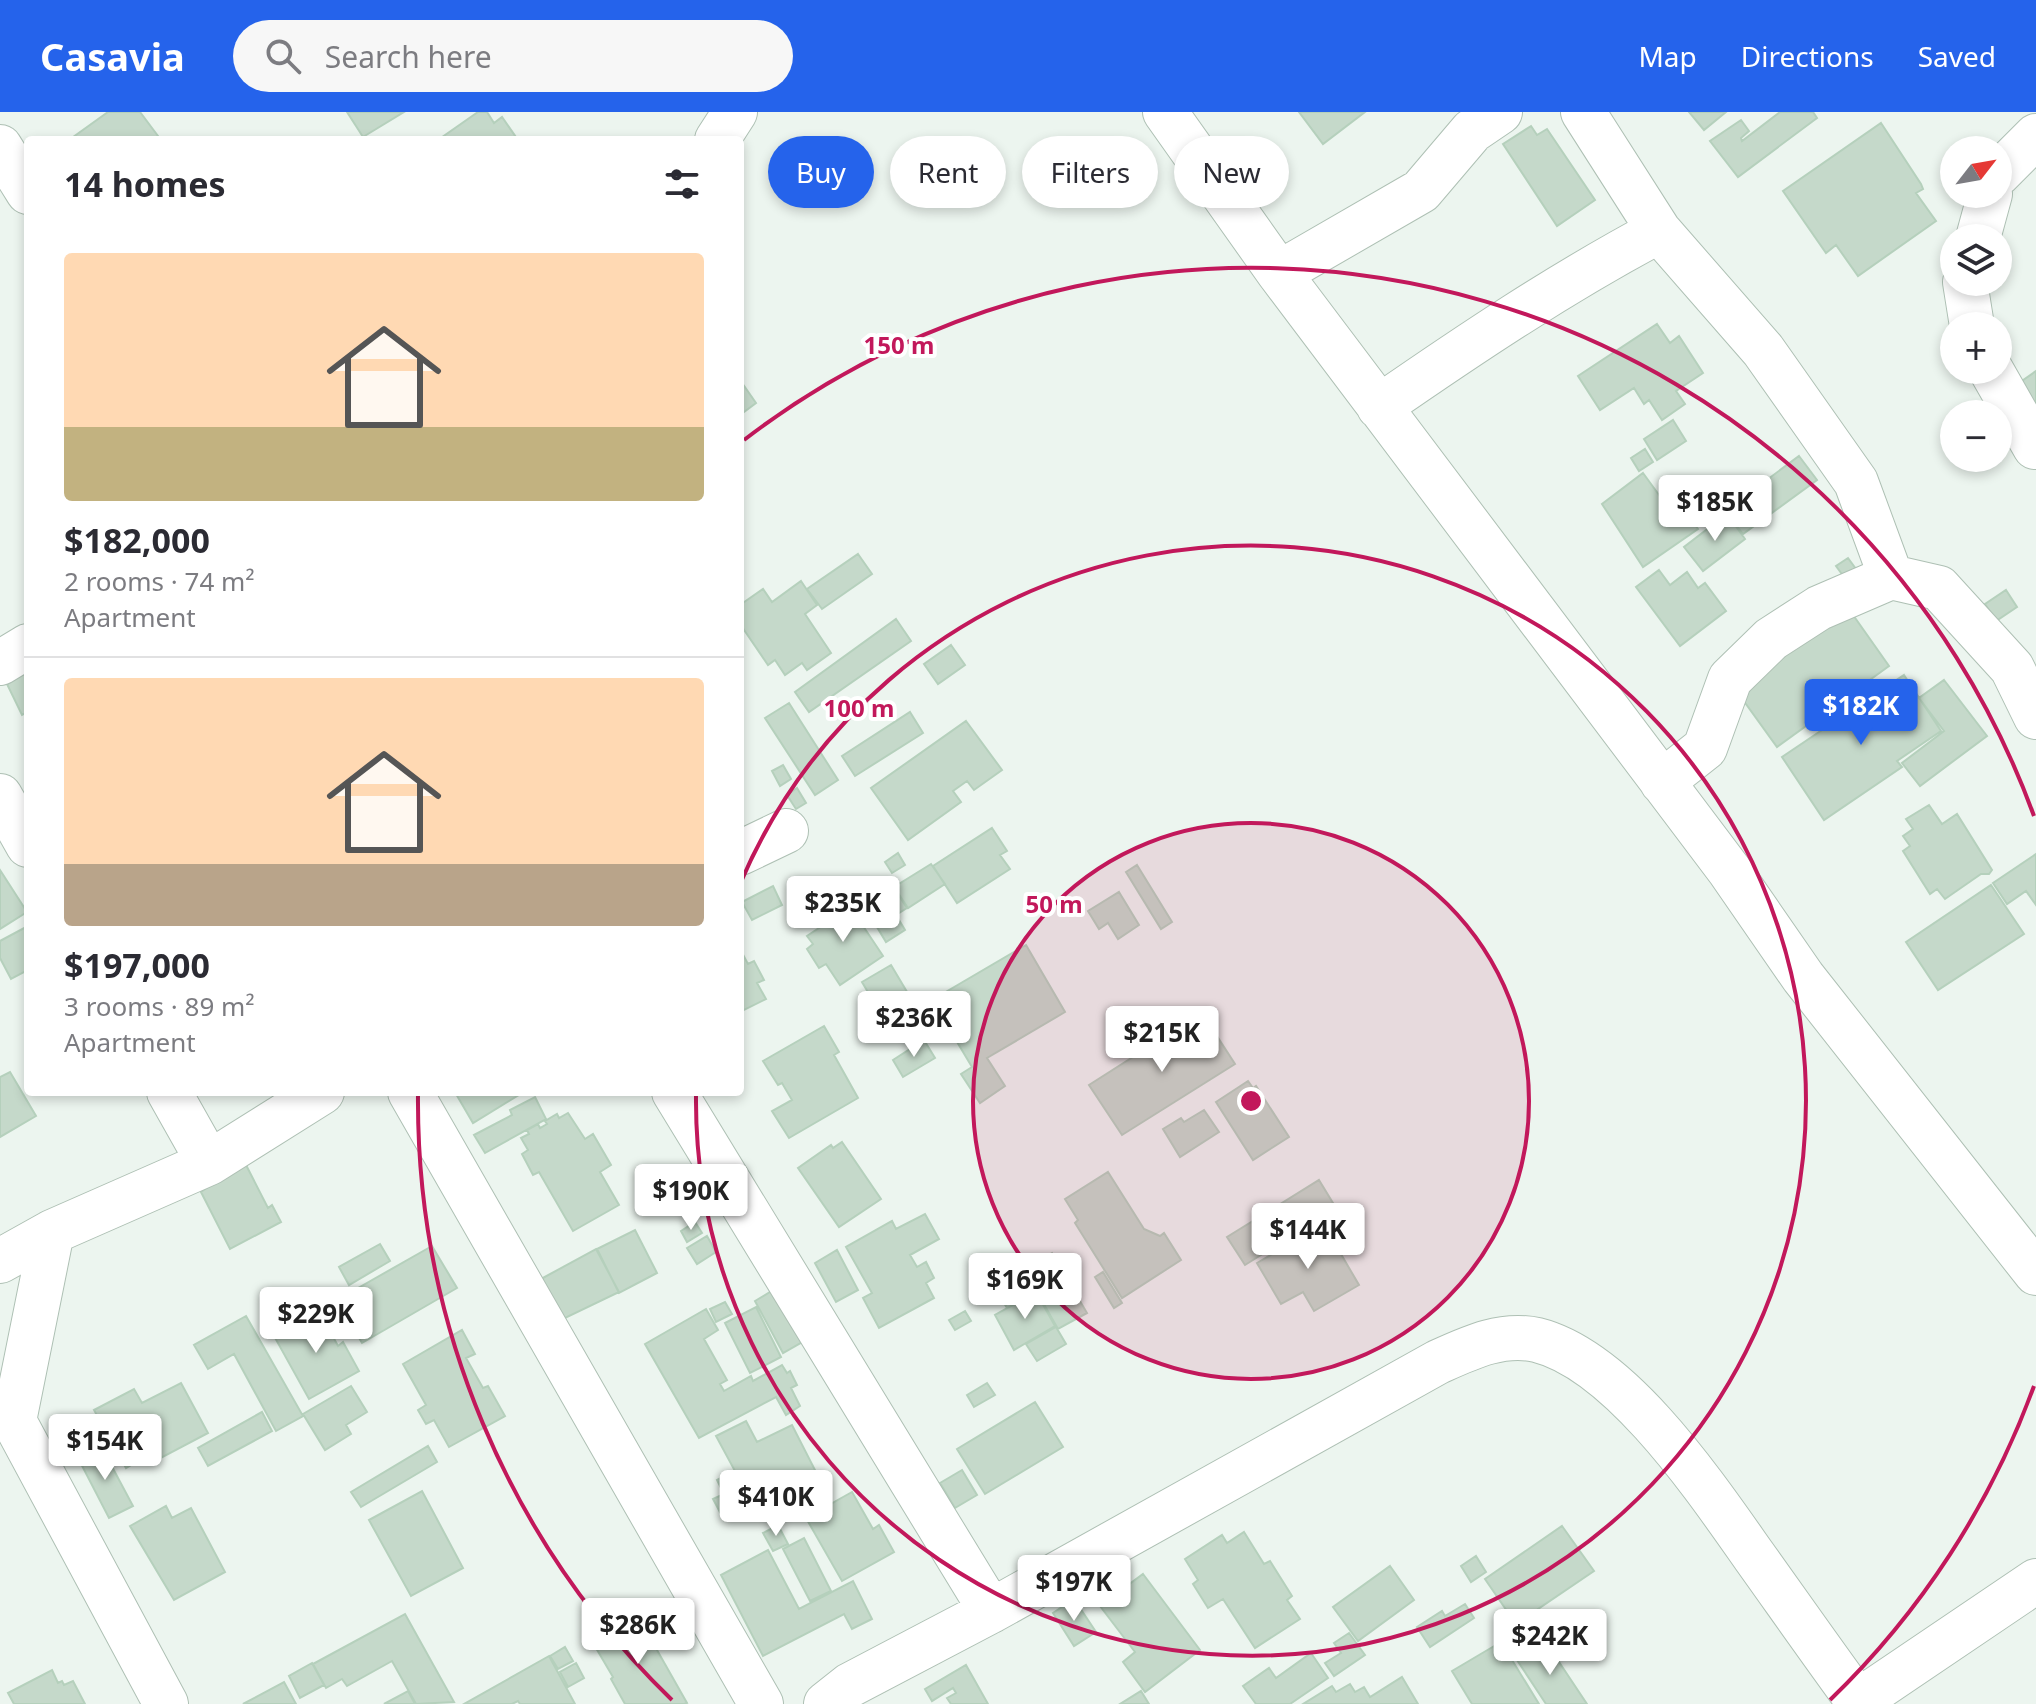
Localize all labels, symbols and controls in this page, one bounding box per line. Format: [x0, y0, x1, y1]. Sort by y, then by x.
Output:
search box [233, 20, 793, 92]
text: Casavia [40, 30, 185, 82]
icon: search [261, 34, 305, 78]
text: Search here [325, 36, 492, 77]
text: Map [1638, 37, 1697, 75]
text: Directions [1741, 37, 1874, 75]
text: Saved [1918, 37, 1996, 75]
chip: Buy [768, 136, 874, 208]
chip: Rent [890, 136, 1006, 208]
chip: Filters [1022, 136, 1158, 208]
chip: New [1174, 136, 1289, 208]
north arrow [1940, 136, 2012, 208]
map controls [1940, 136, 2012, 472]
text: 14 homes [64, 161, 226, 207]
icon: filters [660, 162, 704, 206]
button: layers [1940, 224, 2012, 296]
icon: home [312, 305, 456, 449]
button: + [1940, 312, 2012, 384]
text: 150 m [864, 328, 934, 361]
button: − [1940, 400, 2012, 472]
pin: $185K [1659, 475, 1771, 543]
text: $185K [1677, 483, 1753, 519]
text: $182,000 [64, 517, 210, 563]
text: 2 rooms · 74 m² [64, 563, 254, 599]
text: Apartment [64, 599, 196, 635]
pin: $182K [1805, 679, 1917, 747]
text: $182K [1823, 687, 1899, 723]
text: 100 m [824, 691, 894, 724]
icon: home [312, 730, 456, 874]
pin: $235K [787, 876, 899, 944]
text: $235K [805, 884, 881, 920]
text: 50 m [1025, 887, 1083, 920]
text: $197,000 [64, 942, 210, 988]
text: 3 rooms · 89 m² [64, 988, 254, 1024]
pin: $236K [858, 991, 970, 1059]
text: $236K [876, 999, 952, 1035]
pin: $215K [1106, 1006, 1218, 1074]
text: $215K [1124, 1014, 1200, 1050]
text: Apartment [64, 1024, 196, 1060]
centre of rings [1237, 1087, 1265, 1115]
pin: $190K [635, 1164, 747, 1232]
text: $190K [653, 1172, 729, 1208]
pin: $144K [1252, 1203, 1364, 1271]
text: $144K [1270, 1211, 1346, 1247]
pin: $169K [969, 1253, 1081, 1321]
text: $169K [987, 1261, 1063, 1297]
pin: $229K [260, 1287, 372, 1355]
text: $229K [278, 1295, 354, 1331]
pin: $154K [49, 1414, 161, 1482]
text: $154K [67, 1422, 143, 1458]
pin: $410K [720, 1470, 832, 1538]
text: $410K [738, 1478, 814, 1514]
pin: $197K [1018, 1555, 1130, 1623]
text: $197K [1036, 1563, 1112, 1599]
pin: $286K [582, 1598, 694, 1666]
text: $286K [600, 1606, 676, 1642]
pin: $242K [1494, 1609, 1606, 1677]
text: $242K [1512, 1617, 1588, 1653]

